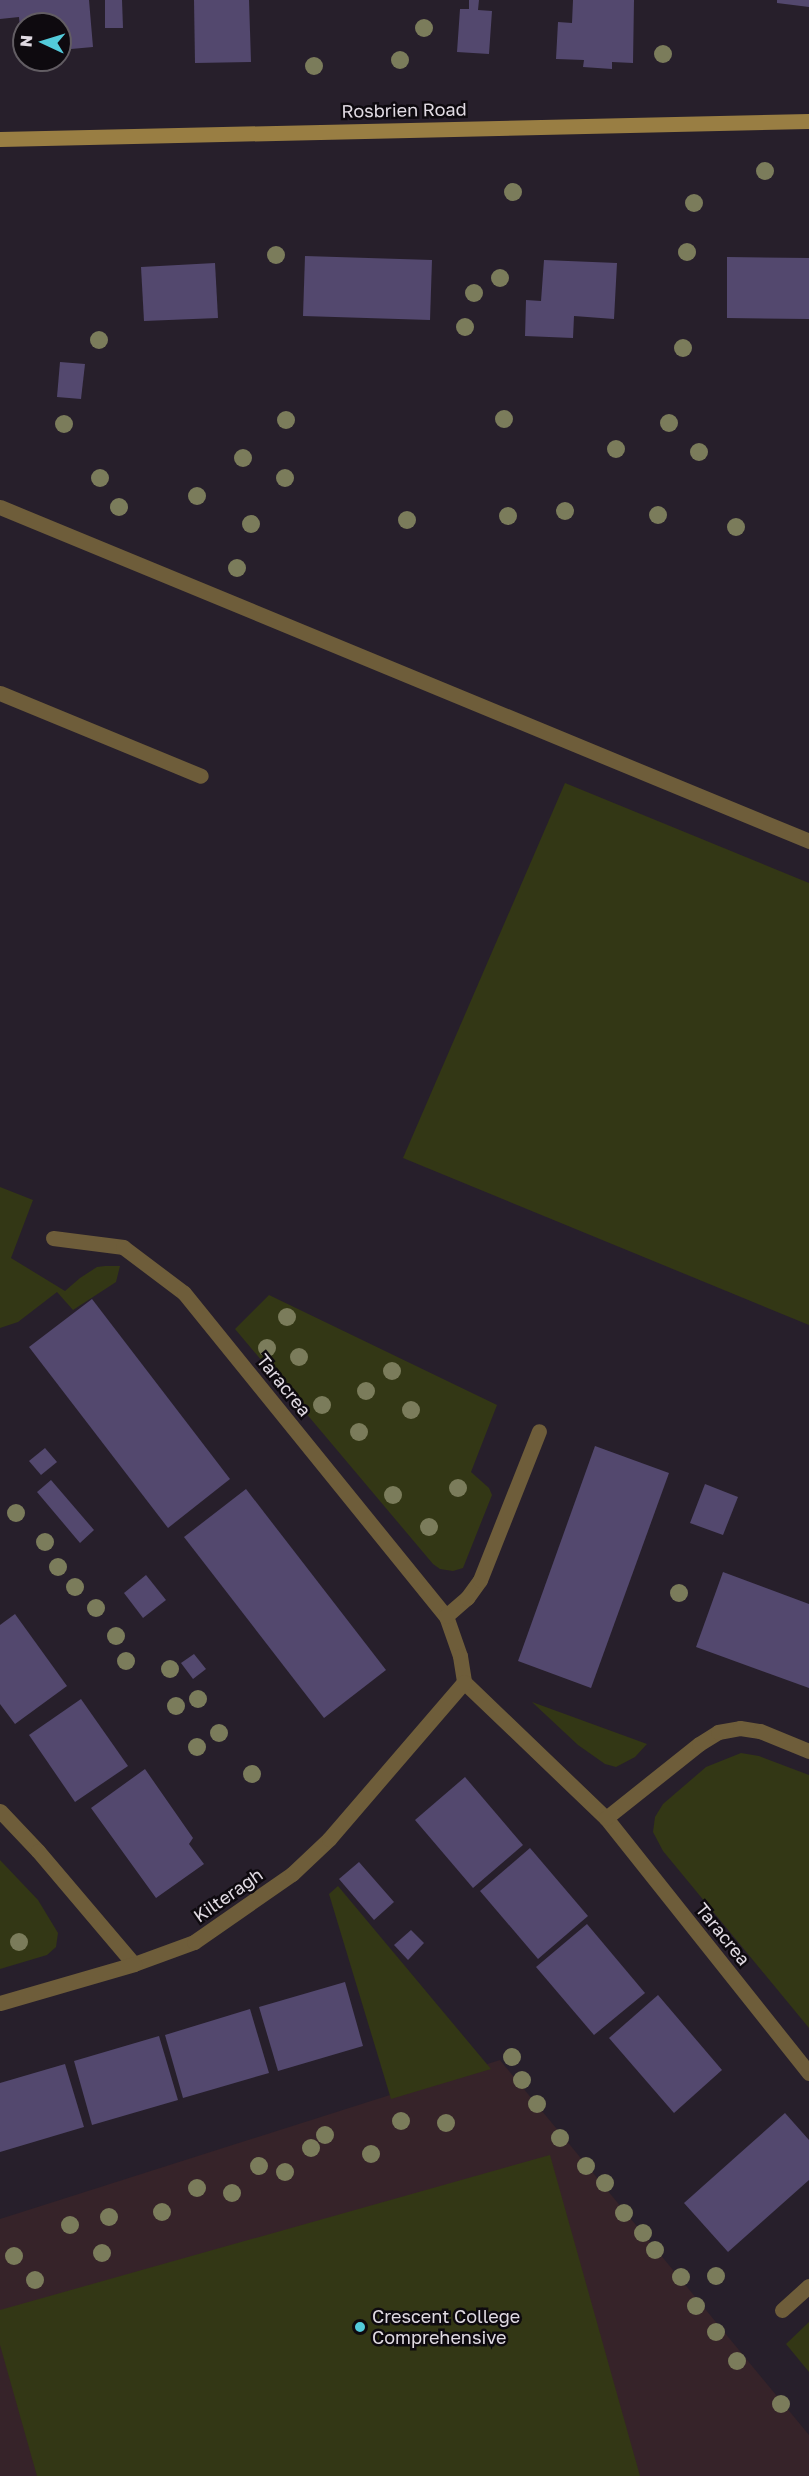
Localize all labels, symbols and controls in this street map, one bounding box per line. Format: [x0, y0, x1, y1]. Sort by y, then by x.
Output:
north arrow [12, 12, 72, 72]
text: N [16, 34, 36, 48]
street label: Rosbrien Road [341, 98, 467, 122]
street label: Taracrea [252, 1349, 316, 1421]
street label: Kilteragh [189, 1863, 267, 1927]
street label: Taracrea [691, 1898, 755, 1970]
place label: Crescent College Comprehensive [372, 2306, 520, 2348]
marker: Crescent College Comprehensive [353, 2320, 367, 2334]

